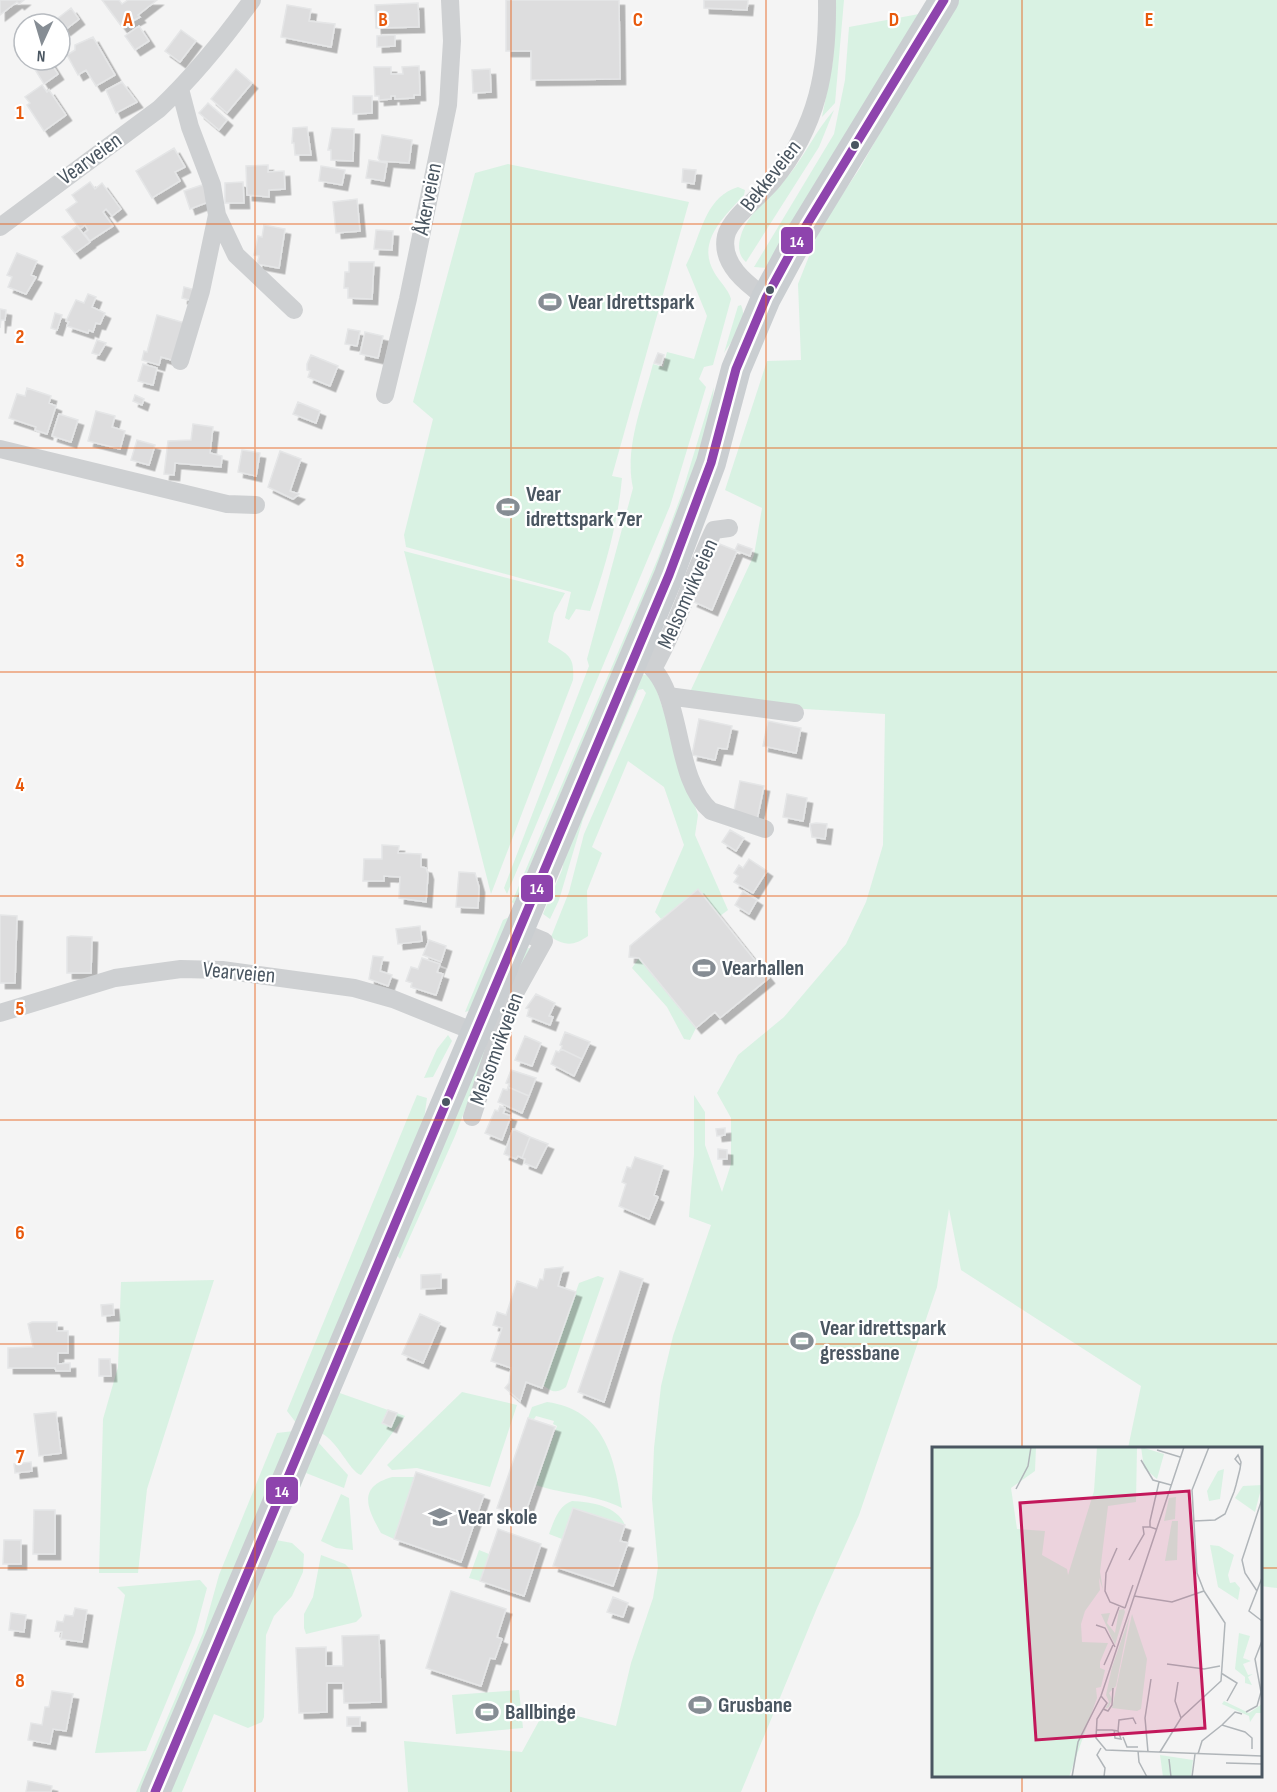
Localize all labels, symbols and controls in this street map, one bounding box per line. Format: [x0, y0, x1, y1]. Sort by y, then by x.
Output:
text: A [122, 8, 133, 32]
text: B [378, 8, 388, 32]
text: C [633, 8, 643, 32]
text: D [889, 8, 899, 32]
text: E [1145, 8, 1153, 32]
north arrow [12, 12, 72, 72]
text: N [36, 46, 46, 65]
text: 1 [16, 101, 24, 125]
street label: Vearveien [53, 127, 127, 191]
street label: Bekkeveien [735, 135, 807, 217]
unlabelled marker [849, 139, 861, 151]
street label: Åkerveien [408, 161, 448, 238]
line badge: 14 [780, 226, 814, 255]
text: 14 [790, 233, 804, 252]
unlabelled marker [764, 284, 776, 296]
sports icon: Vear Idrettspark [537, 289, 563, 315]
place label: Vear Idrettspark [568, 289, 695, 316]
text: 2 [16, 325, 24, 349]
place label: Vear idrettspark 7er [526, 481, 643, 533]
sports icon: Vear idrettspark 7er [495, 494, 521, 520]
street label: Melsomvikveien [652, 535, 724, 653]
text: 3 [16, 549, 25, 573]
text: 4 [15, 773, 25, 797]
line badge: 14 [520, 874, 554, 903]
text: 14 [530, 880, 544, 899]
sports icon: Vearhallen [691, 955, 717, 981]
place label: Vearhallen [722, 955, 804, 982]
street label: Vearveien [202, 956, 276, 990]
street label: Melsomvikveien [464, 989, 530, 1109]
text: 5 [16, 997, 25, 1021]
unlabelled marker [440, 1096, 452, 1108]
text: 6 [15, 1221, 25, 1245]
place label: Vear idrettspark gressbane [820, 1315, 947, 1367]
sports icon: Vear idrettspark gressbane [789, 1328, 815, 1354]
text: 7 [16, 1445, 25, 1469]
inset map [932, 1447, 1262, 1777]
line badge: 14 [265, 1476, 299, 1505]
text: 14 [275, 1483, 289, 1502]
school or university icon: Vear skole [427, 1504, 453, 1530]
place label: Vear skole [458, 1504, 537, 1531]
text: 8 [15, 1669, 25, 1693]
sports icon: Grusbane [687, 1692, 713, 1718]
place label: Grusbane [718, 1692, 792, 1719]
sports icon: Ballbinge [474, 1699, 500, 1725]
place label: Ballbinge [505, 1699, 576, 1726]

